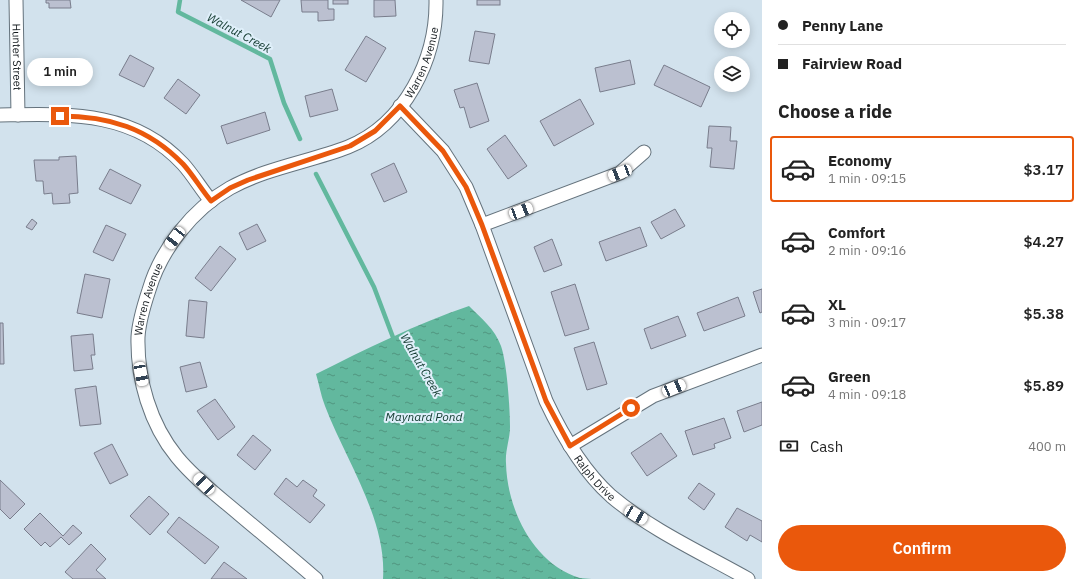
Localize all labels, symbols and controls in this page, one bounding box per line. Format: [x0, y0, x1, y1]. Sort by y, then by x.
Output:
water label: Walnut Creek [205, 9, 275, 56]
map controls [714, 12, 750, 92]
button: locate [714, 12, 750, 48]
text: Penny Lane [802, 16, 883, 35]
street label: Hunter Street [9, 23, 25, 91]
street label: Warren Avenue [402, 26, 441, 101]
text: Fairview Road [802, 54, 902, 73]
button: layers [714, 56, 750, 92]
callout: 1 min [27, 58, 93, 86]
text: 1 min [43, 63, 77, 80]
text: Choose a ride [778, 100, 892, 123]
route end [51, 107, 69, 125]
icon: car [780, 151, 816, 187]
text: Economy [828, 151, 892, 170]
text: $3.17 [1024, 160, 1064, 179]
car [607, 163, 633, 183]
text: 1 min · 09:15 [828, 170, 906, 187]
car [508, 201, 534, 221]
icon: car [780, 223, 816, 259]
text: Comfort [828, 223, 885, 242]
car [163, 225, 187, 251]
text: $4.27 [1024, 232, 1064, 251]
text: 2 min · 09:16 [828, 242, 906, 259]
street label: Warren Avenue [131, 261, 166, 336]
icon: car [780, 295, 816, 331]
text: XL [828, 295, 846, 314]
text: $5.38 [1024, 304, 1064, 323]
text: 3 min · 09:17 [828, 314, 906, 331]
water label: Walnut Creek [397, 330, 446, 400]
car [133, 361, 149, 387]
icon: car [780, 367, 816, 403]
text: Green [828, 367, 871, 386]
text: $5.89 [1024, 376, 1064, 395]
car [661, 378, 687, 398]
text: 4 min · 09:18 [828, 386, 906, 403]
route start [622, 399, 640, 417]
water label: Maynard Pond [385, 409, 463, 424]
icon: cash [778, 435, 800, 457]
text: Cash [810, 437, 843, 456]
text: 400 m [1028, 438, 1066, 455]
street label: Ralph Drive [571, 452, 619, 504]
car [191, 471, 217, 497]
car [623, 504, 649, 526]
button: Confirm [778, 525, 1066, 571]

